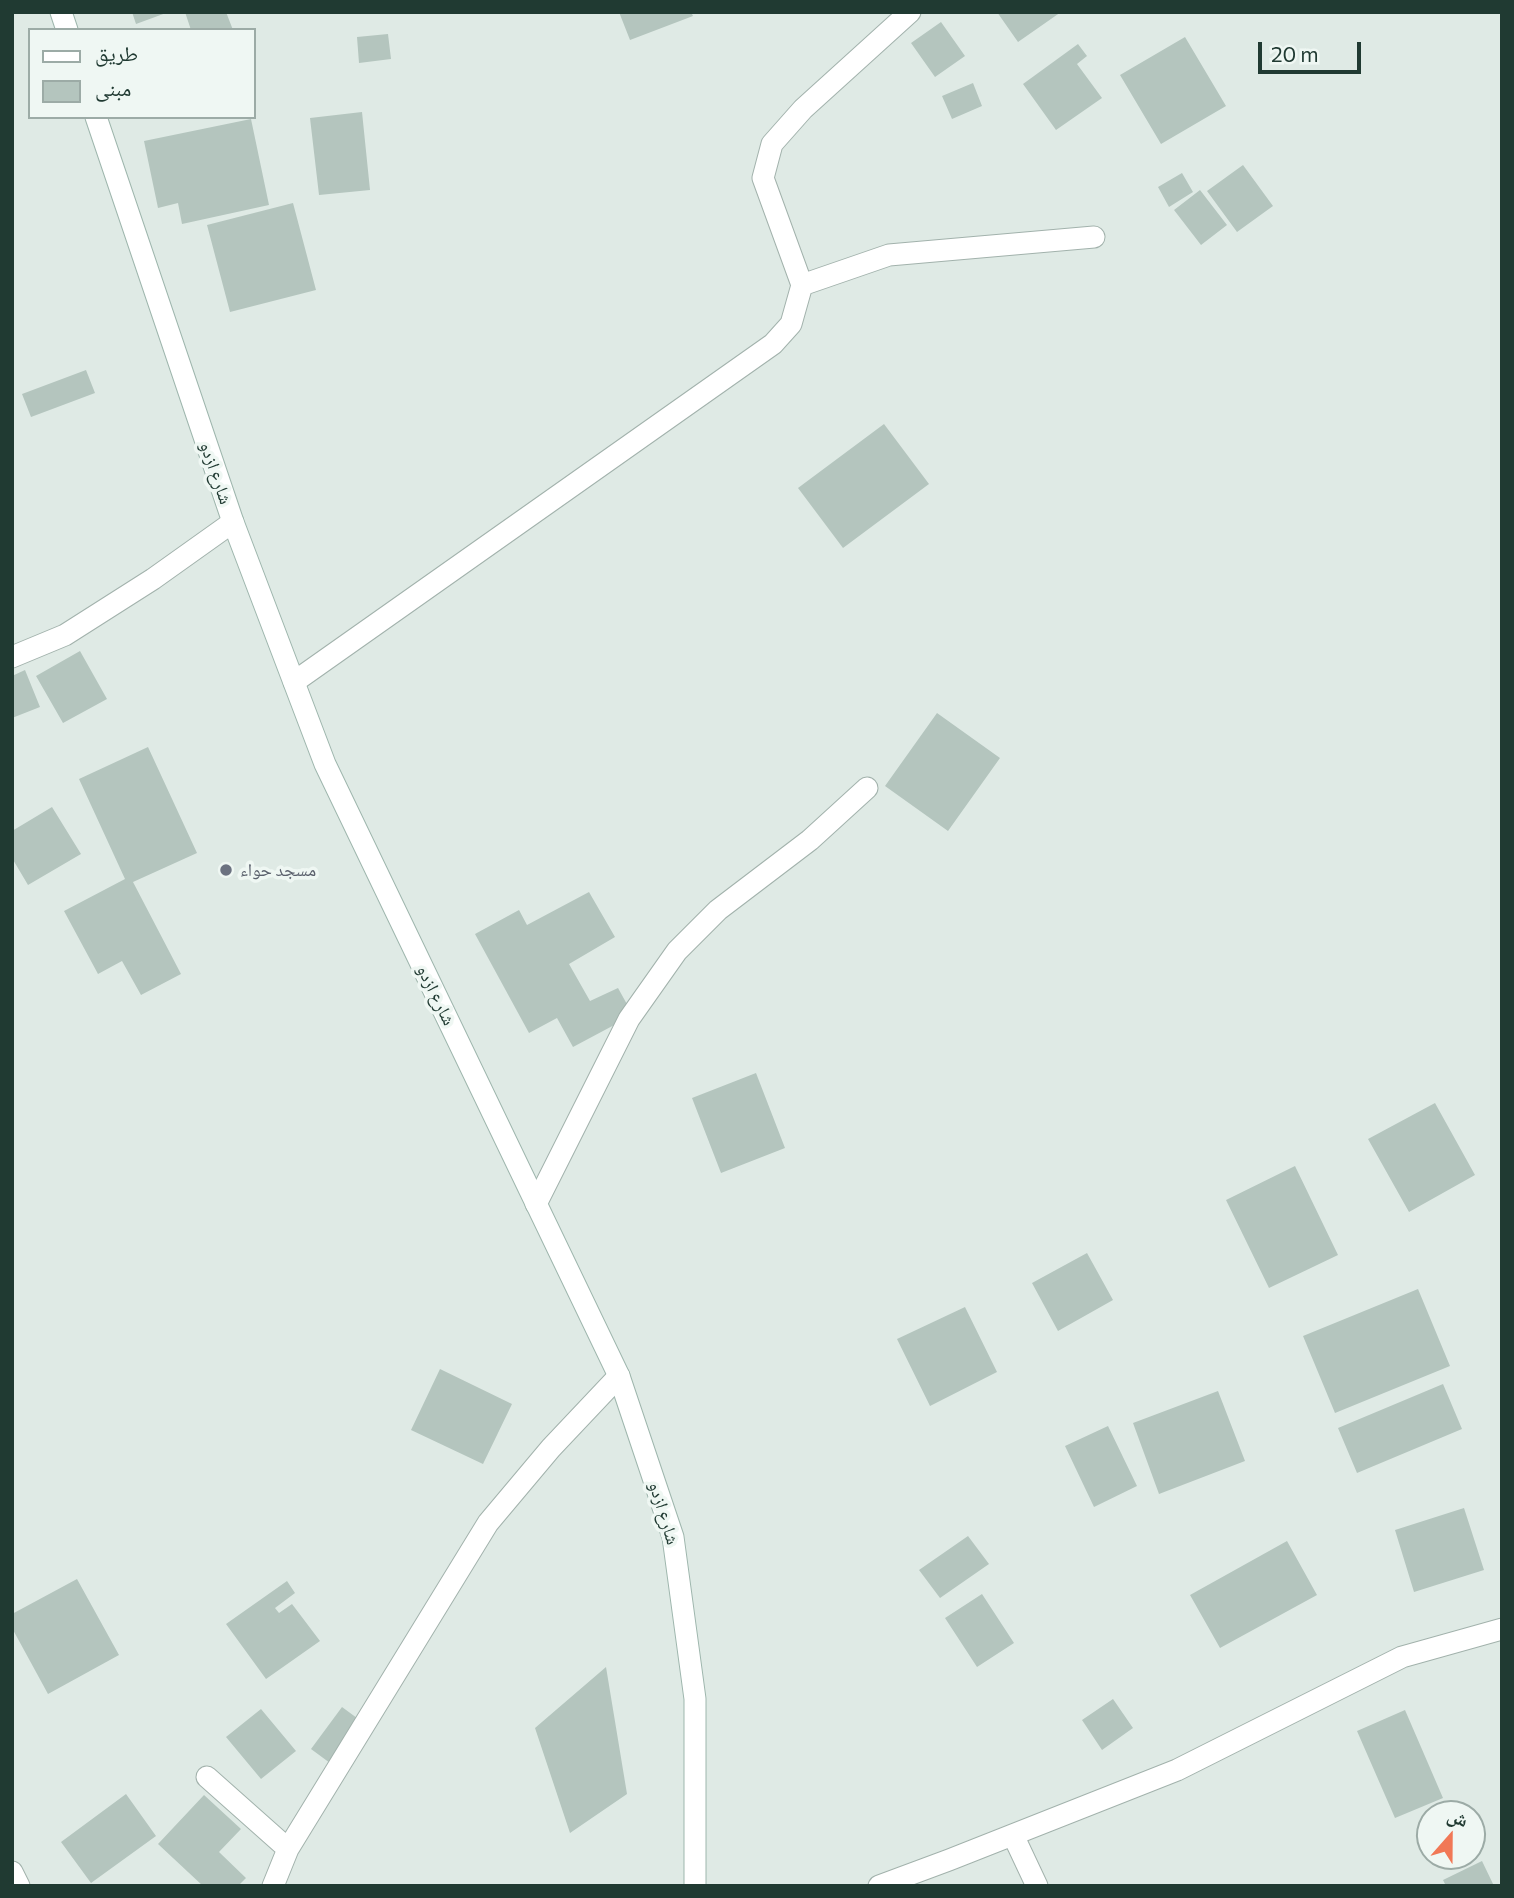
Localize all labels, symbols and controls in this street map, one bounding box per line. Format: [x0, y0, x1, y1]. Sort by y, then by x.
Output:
legend [28, 28, 256, 119]
scale bar [1262, 28, 1365, 72]
text: طريق [95, 40, 138, 65]
text: 20 m [1271, 41, 1319, 66]
text: مبنى [95, 75, 131, 100]
street label: شارع ازدو [195, 439, 237, 507]
place label: مسجد حواء [240, 859, 316, 881]
marker: مسجد حواء [218, 862, 234, 878]
street label: شارع ازدو [412, 961, 460, 1029]
street label: شارع ازدو [644, 1479, 684, 1547]
north arrow [1416, 1800, 1486, 1870]
text: ش [1444, 1802, 1472, 1831]

